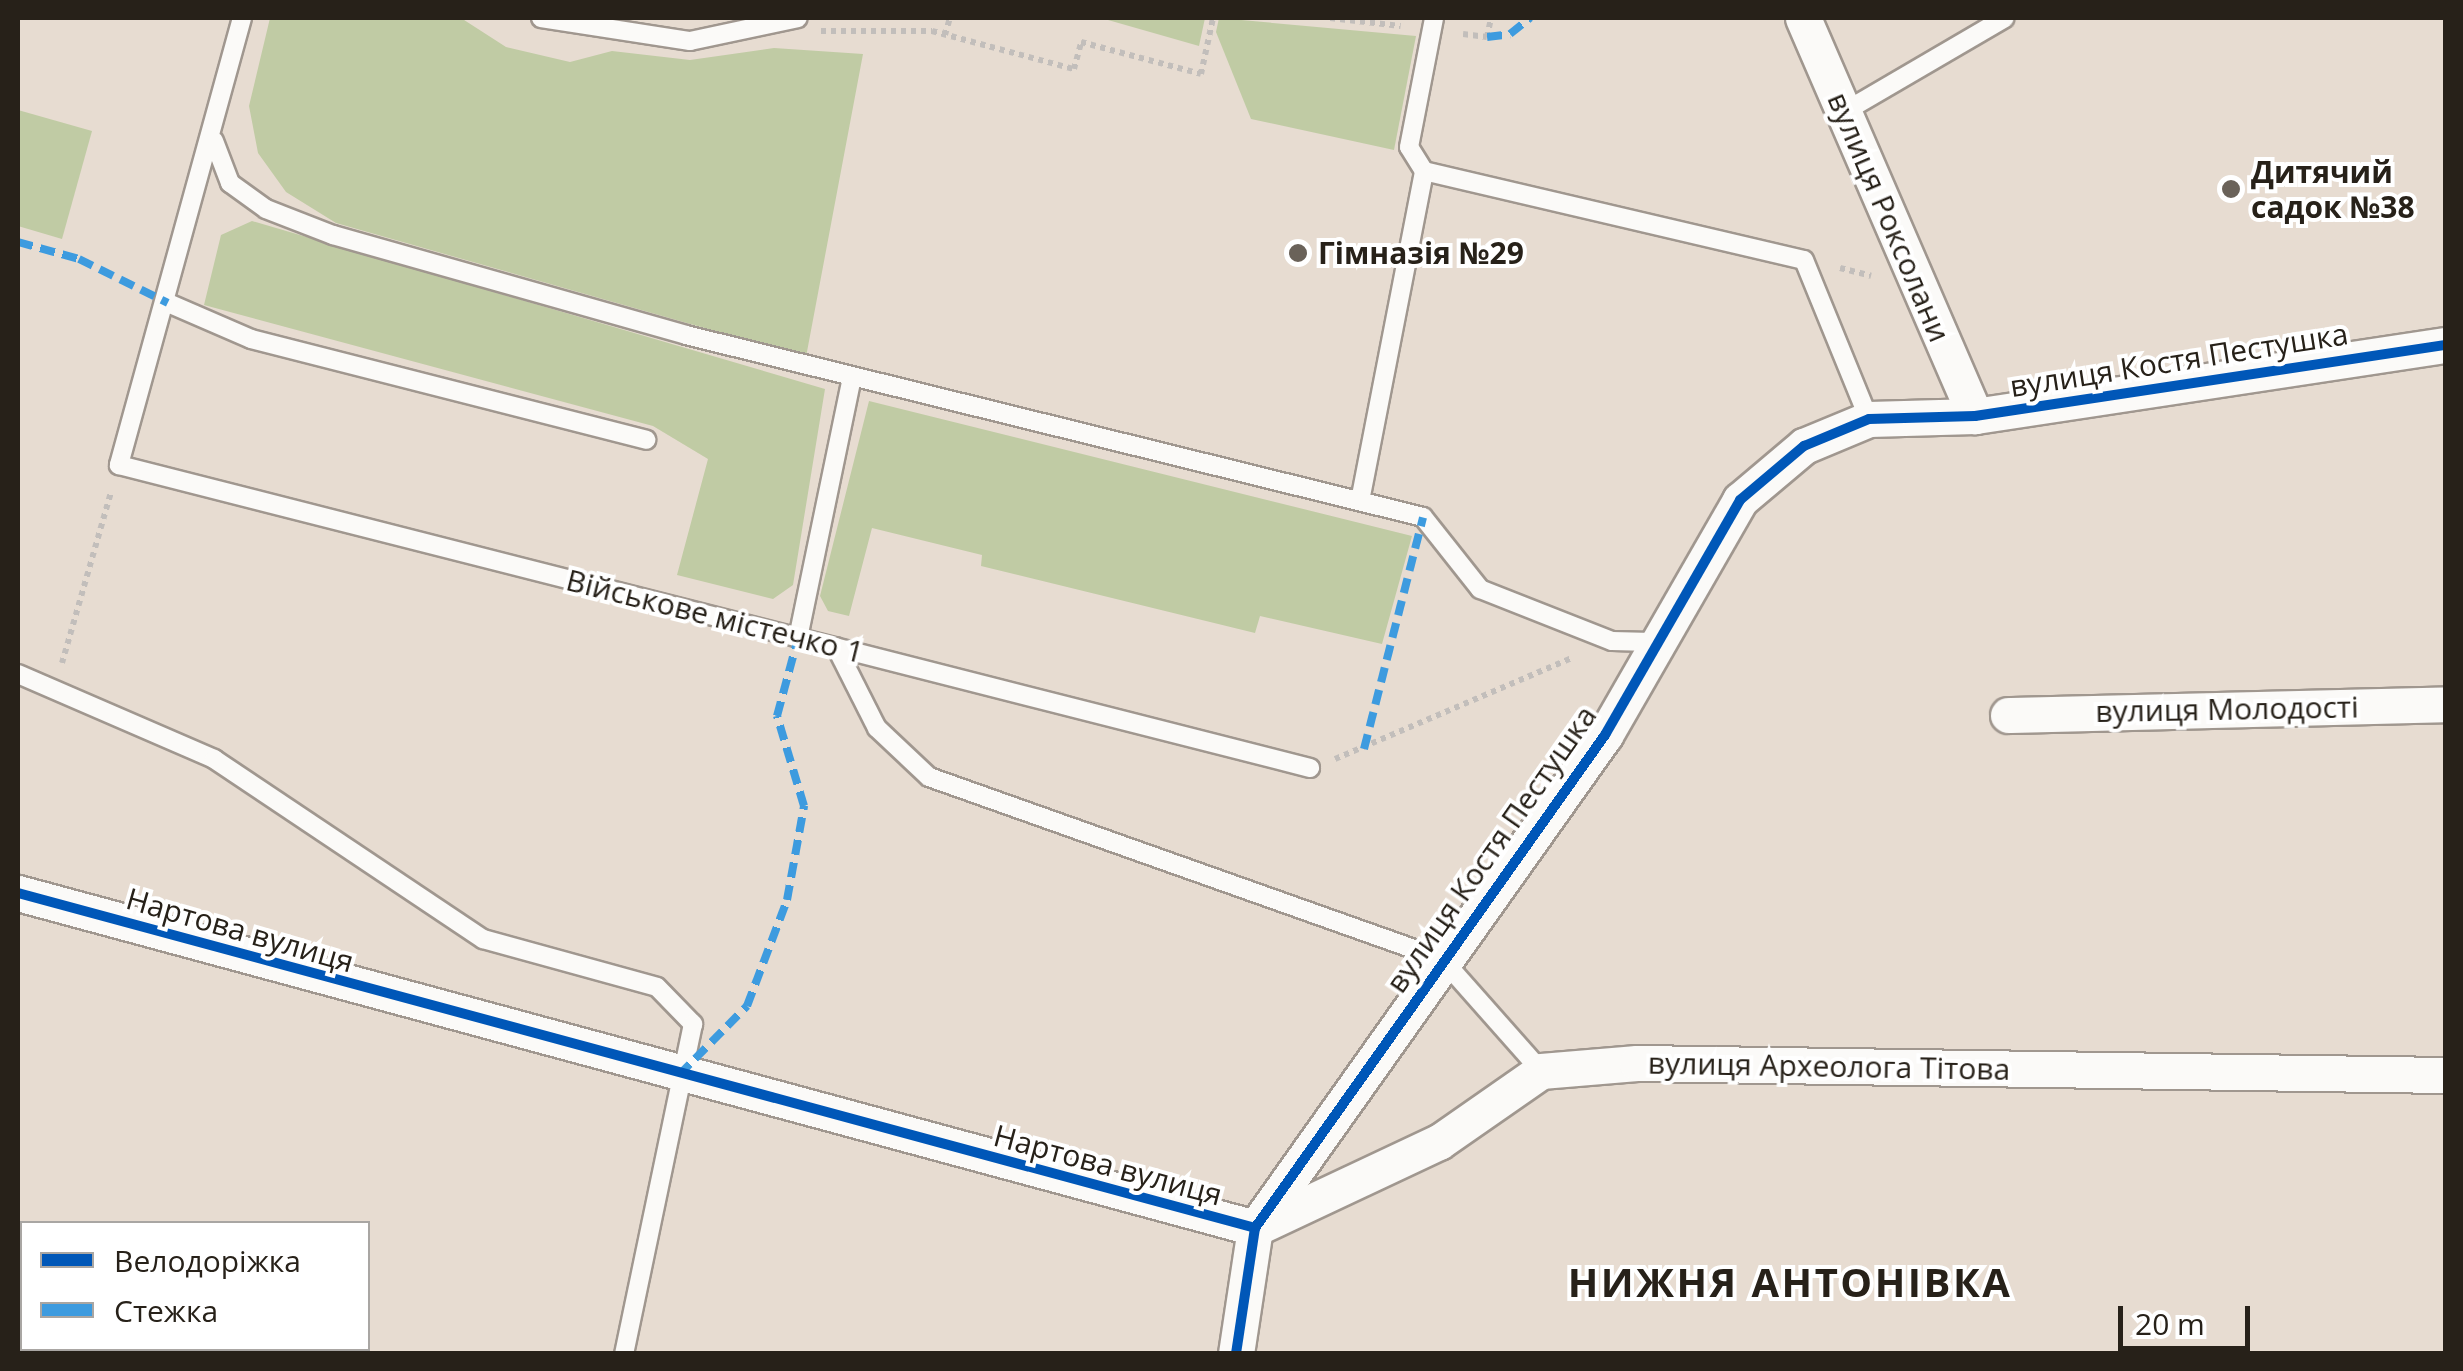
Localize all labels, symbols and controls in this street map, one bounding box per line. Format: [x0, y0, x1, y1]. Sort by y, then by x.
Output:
street label: вулиця Роксолани [1820, 87, 1958, 347]
place label: Дитячий садок №38 [2251, 154, 2415, 224]
marker: Дитячий садок №38 [2220, 178, 2242, 200]
place label: Гімназія №29 [1318, 235, 1524, 271]
marker: Гімназія №29 [1287, 242, 1309, 264]
street label: вулиця Костя Пестушка [2007, 315, 2351, 405]
street label: Військове містечко 1 [563, 562, 867, 670]
street label: вулиця Молодості [2095, 689, 2359, 729]
street label: вулиця Костя Пестушка [1378, 699, 1604, 999]
street label: Нартова вулиця [122, 880, 358, 980]
street label: вулиця Археолога Тітова [1648, 1045, 2010, 1087]
street label: Нартова вулиця [990, 1117, 1226, 1213]
legend [20, 1221, 370, 1351]
text: Велодоріжка [114, 1240, 301, 1281]
district label: НИЖНЯ АНТОНІВКА [1568, 1258, 2012, 1306]
scale bar [2123, 1286, 2256, 1348]
text: Стежка [114, 1290, 218, 1331]
text: 20 m [2135, 1303, 2205, 1344]

